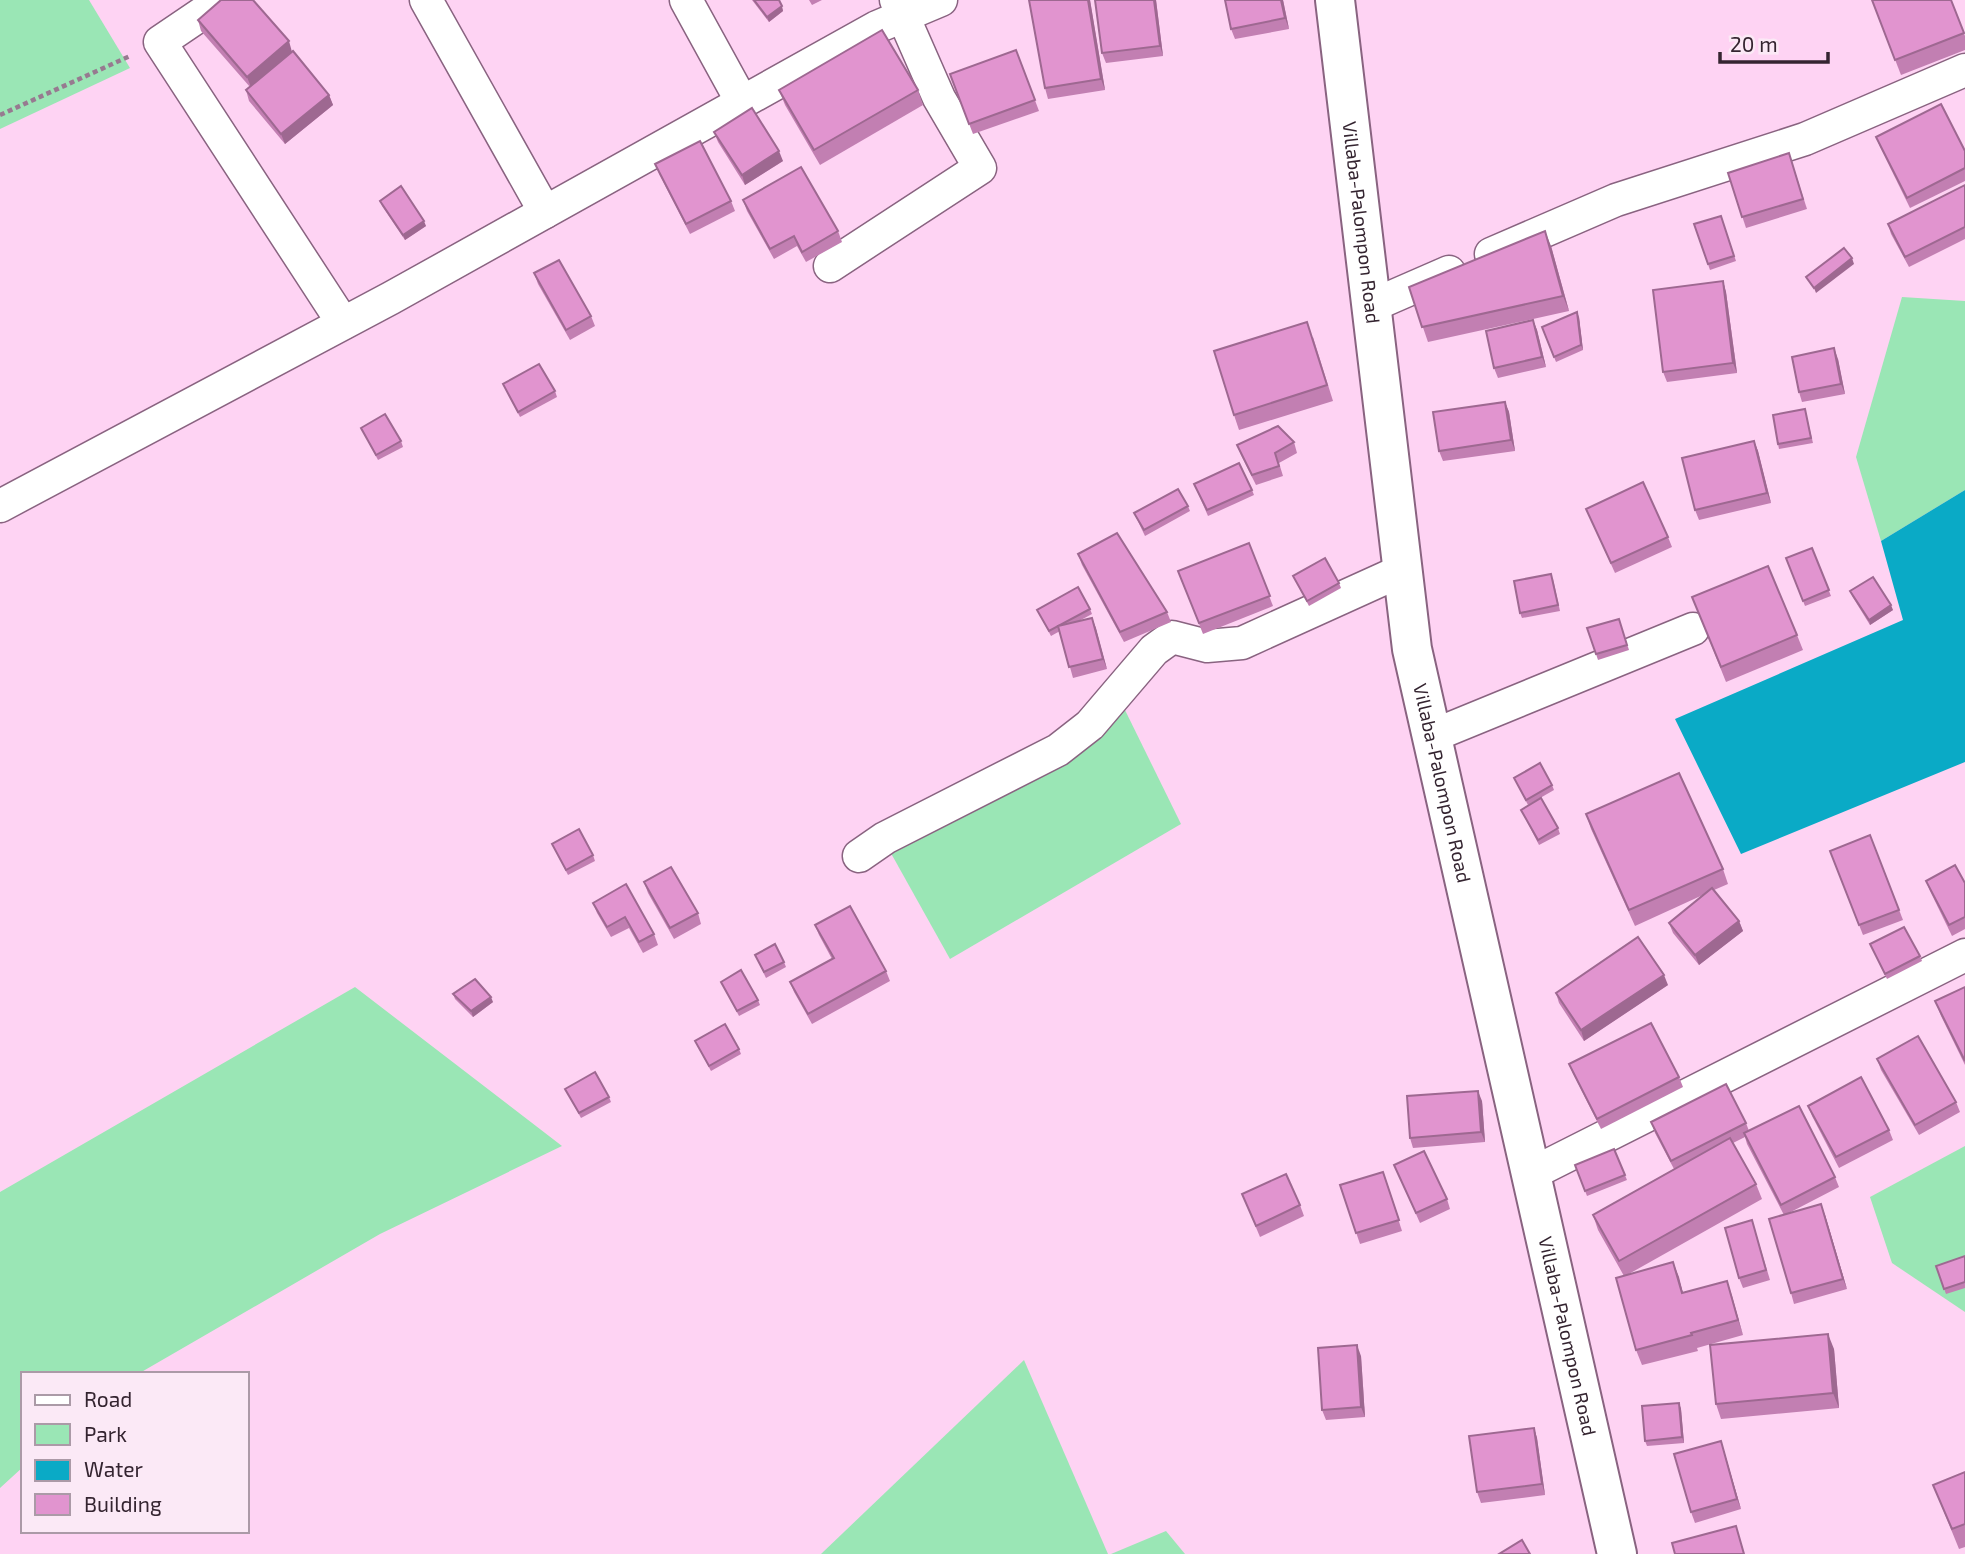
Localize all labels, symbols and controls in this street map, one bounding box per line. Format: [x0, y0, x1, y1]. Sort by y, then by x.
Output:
scale bar [1720, 21, 1828, 65]
text: 20 m [1730, 31, 1778, 56]
street label: Villaba-Palompon Road [1338, 120, 1385, 325]
street label: Villaba-Palompon Road [1409, 681, 1477, 885]
street label: Villaba-Palompon Road [1534, 1234, 1602, 1438]
legend [21, 1372, 248, 1533]
text: Road [84, 1386, 132, 1411]
text: Park [84, 1421, 127, 1446]
text: Water [84, 1456, 143, 1481]
text: Building [84, 1491, 162, 1516]

